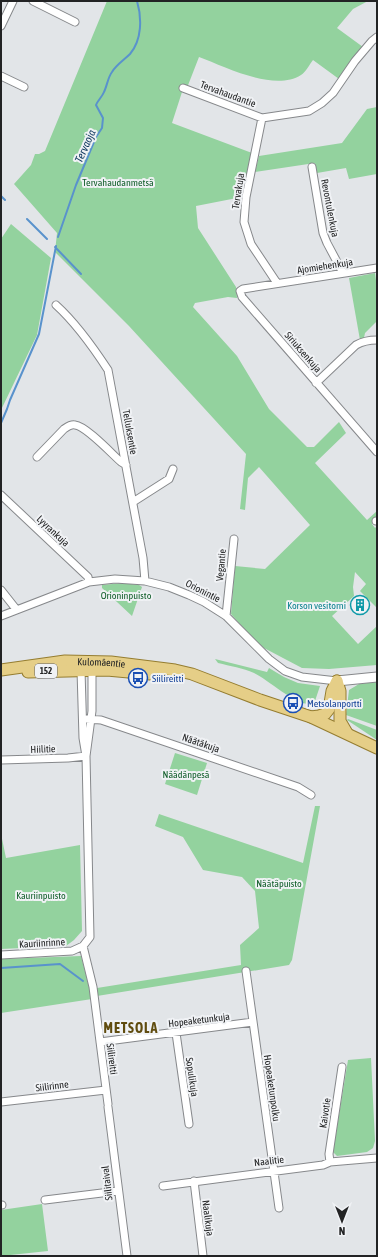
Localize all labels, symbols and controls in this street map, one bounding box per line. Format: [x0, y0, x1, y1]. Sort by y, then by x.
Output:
street label: Tervahaudantie [199, 79, 258, 109]
water label: Tervaoja [72, 128, 98, 164]
street label: Tervakuja [230, 172, 246, 210]
park label: Tervahaudanmetsä [82, 177, 154, 188]
street label: Revontulenkuja [319, 178, 341, 238]
street label: Ajomiehenkuja [296, 256, 354, 276]
street label: Siriuksenkuja [282, 329, 324, 375]
street label: Telluksentie [121, 409, 139, 456]
street label: Lyyrankuja [35, 513, 72, 549]
street label: Vegantie [214, 548, 228, 582]
street label: Orionintie [184, 578, 223, 605]
park label: Orioninpuisto [101, 590, 152, 601]
building icon: Korson vesitorni [349, 594, 371, 616]
place label: Korson vesitorni [287, 600, 346, 611]
street label: Kulomäentie [77, 656, 126, 669]
road number: 152 [35, 664, 57, 678]
bus stop icon: Siilireitti [127, 667, 149, 689]
place label: Siilireitti [152, 673, 184, 684]
bus stop icon: Metsolanportti [282, 692, 304, 714]
place label: Metsolanportti [307, 698, 362, 709]
street label: Näätäkuja [181, 731, 222, 755]
street label: Hiilitie [30, 743, 56, 755]
park label: Näädänpesä [163, 769, 210, 780]
park label: Näätäpuisto [256, 878, 302, 889]
park label: Kauriinpuisto [16, 890, 66, 901]
street label: Kauriinrinne [19, 936, 66, 950]
street label: Hopeaketunkuja [168, 1011, 231, 1029]
district label: METSOLA [104, 1020, 158, 1036]
street label: Siilireitti [105, 1043, 119, 1075]
street label: Hopeaketunpolku [262, 1054, 282, 1122]
street label: Sopulikuja [184, 1057, 200, 1098]
street label: Siilirinne [35, 1078, 70, 1093]
street label: Kaivotie [317, 1097, 333, 1129]
street label: Naalitie [254, 1154, 285, 1168]
street label: Siilitaival [99, 1165, 115, 1201]
street label: Naalikuja [200, 1199, 216, 1237]
north arrow [322, 1201, 362, 1241]
text: N [339, 1225, 345, 1237]

